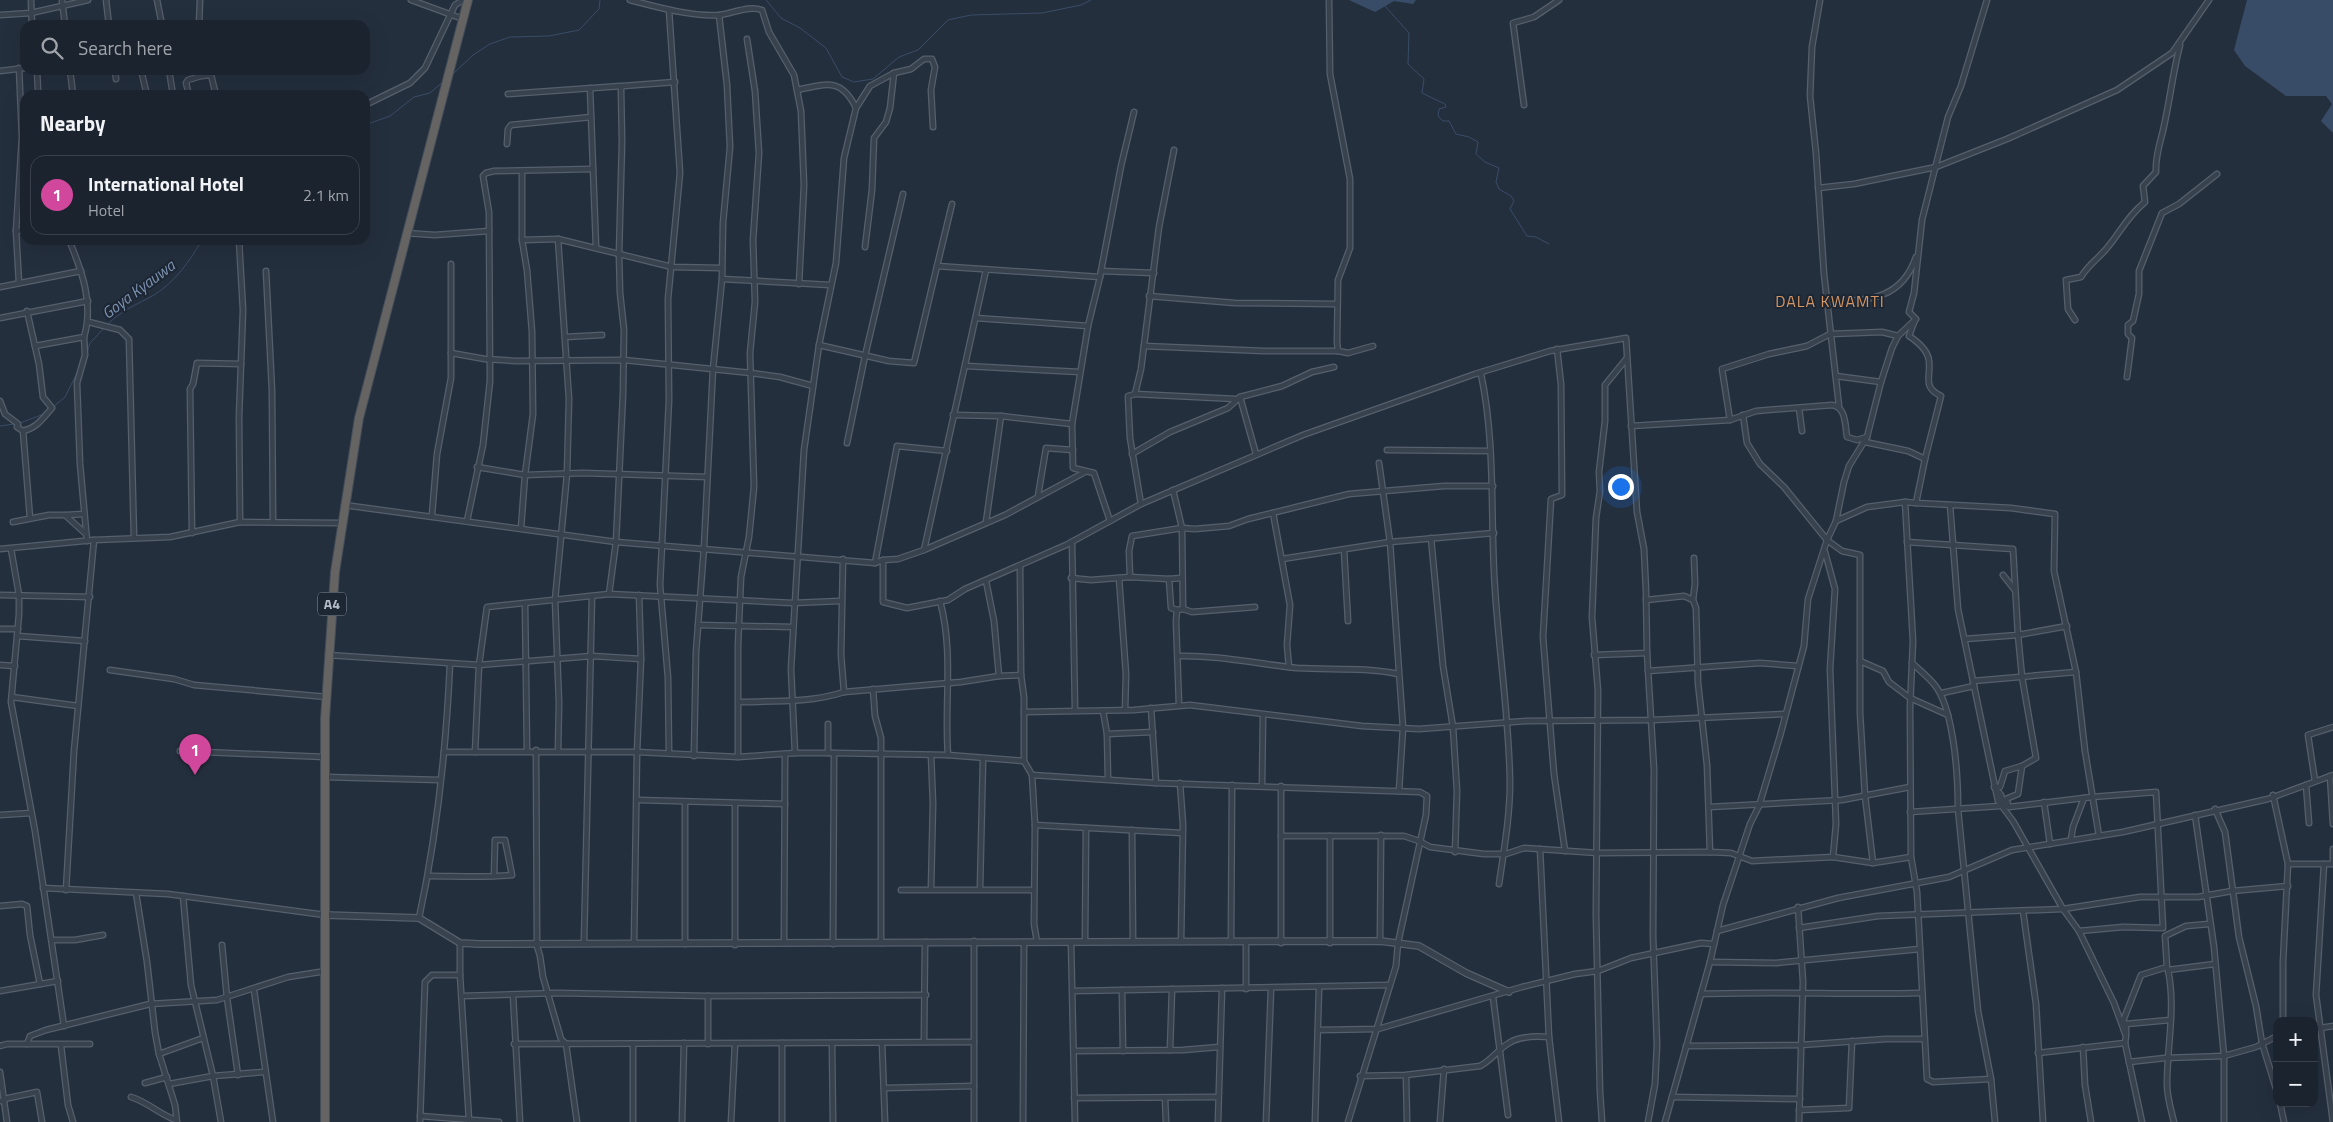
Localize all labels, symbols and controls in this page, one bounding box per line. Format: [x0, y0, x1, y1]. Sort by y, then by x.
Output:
search box [20, 20, 370, 75]
text: Search here [78, 33, 172, 62]
icon: search [38, 34, 66, 62]
text: Nearby [40, 107, 105, 139]
text: International Hotel [88, 169, 244, 198]
text: 1 [53, 183, 61, 207]
text: 2.1 km [303, 183, 349, 207]
text: Hotel [88, 198, 125, 222]
water label: Goya Kyauwa [96, 253, 180, 325]
district label: DALA KWAMTI [1775, 289, 1885, 313]
your location [1608, 474, 1634, 500]
road number: A4 [318, 592, 346, 616]
pin: 1 [179, 734, 211, 775]
map controls [2273, 1017, 2318, 1107]
button: + [2273, 1017, 2318, 1062]
button: − [2273, 1062, 2318, 1107]

